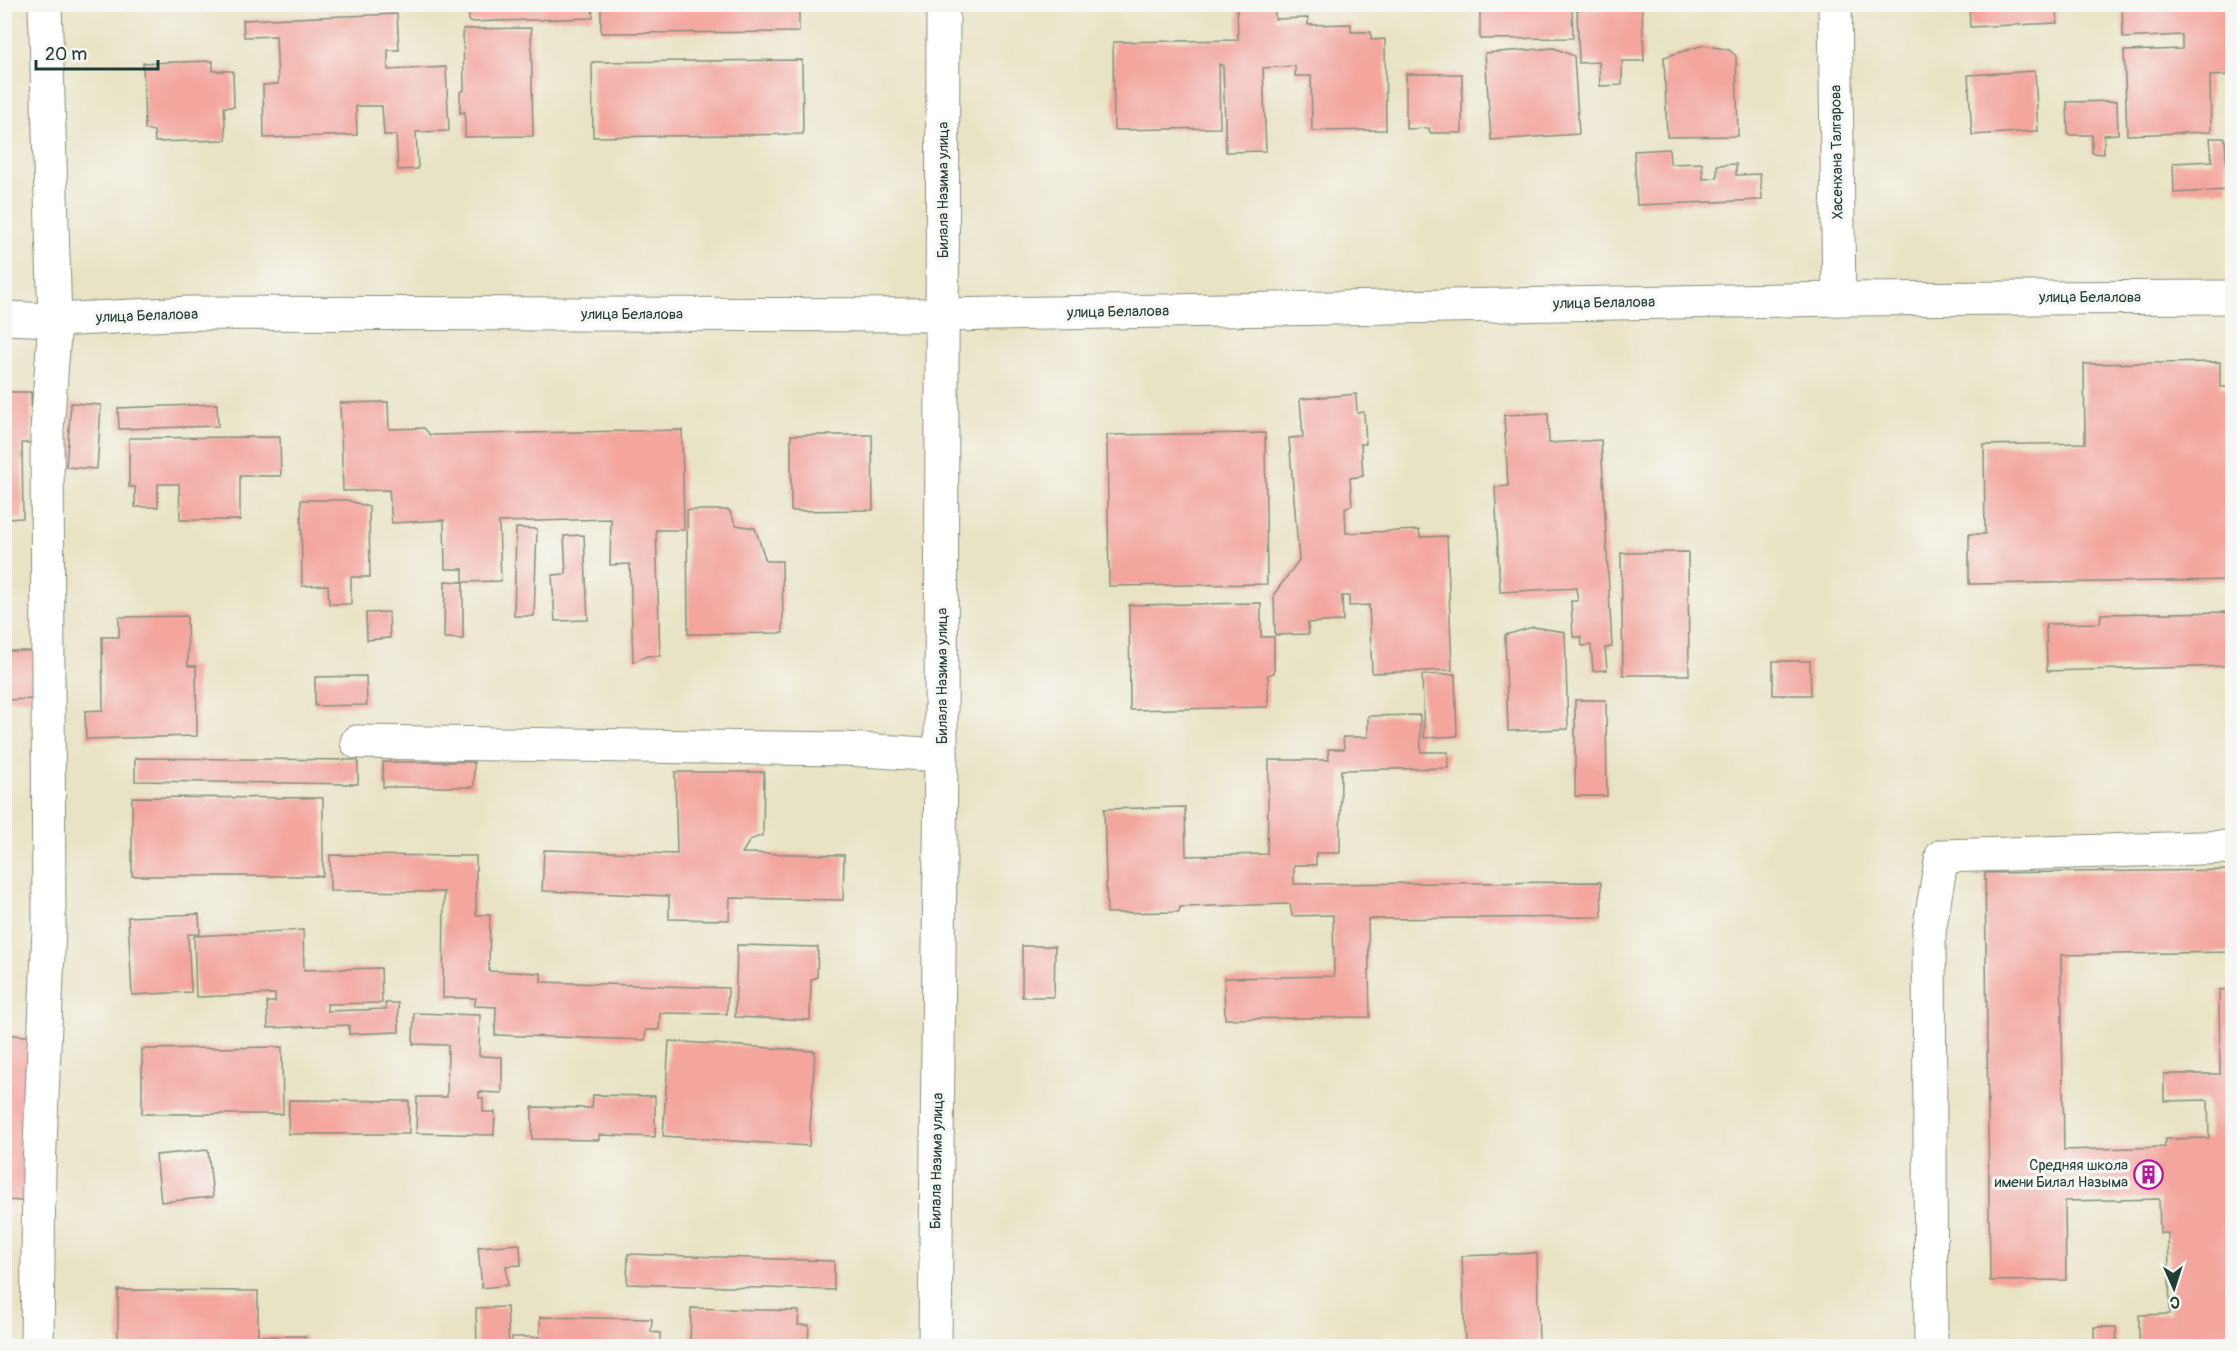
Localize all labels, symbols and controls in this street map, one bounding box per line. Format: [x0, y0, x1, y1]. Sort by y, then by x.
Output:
scale bar [36, 33, 158, 71]
text: 20 m [45, 43, 87, 66]
street label: Хасенхана Талгарова [1826, 85, 1848, 219]
street label: Билала Назима улица [934, 122, 953, 258]
street label: улица Белалова [2038, 288, 2141, 307]
street label: улица Белалова [1552, 293, 1655, 313]
street label: улица Белалова [1066, 302, 1169, 322]
street label: улица Белалова [95, 305, 198, 327]
street label: улица Белалова [580, 305, 683, 324]
street label: Билала Назима улица [933, 608, 952, 744]
street label: Билала Назима улица [926, 1093, 948, 1229]
place label: Средняя школа имени Билал Назыма [1995, 1156, 2128, 1192]
building icon: Средняя школа имени Билал Назыма [2133, 1158, 2165, 1190]
north arrow [2144, 1258, 2204, 1318]
text: С [2169, 1292, 2180, 1312]

